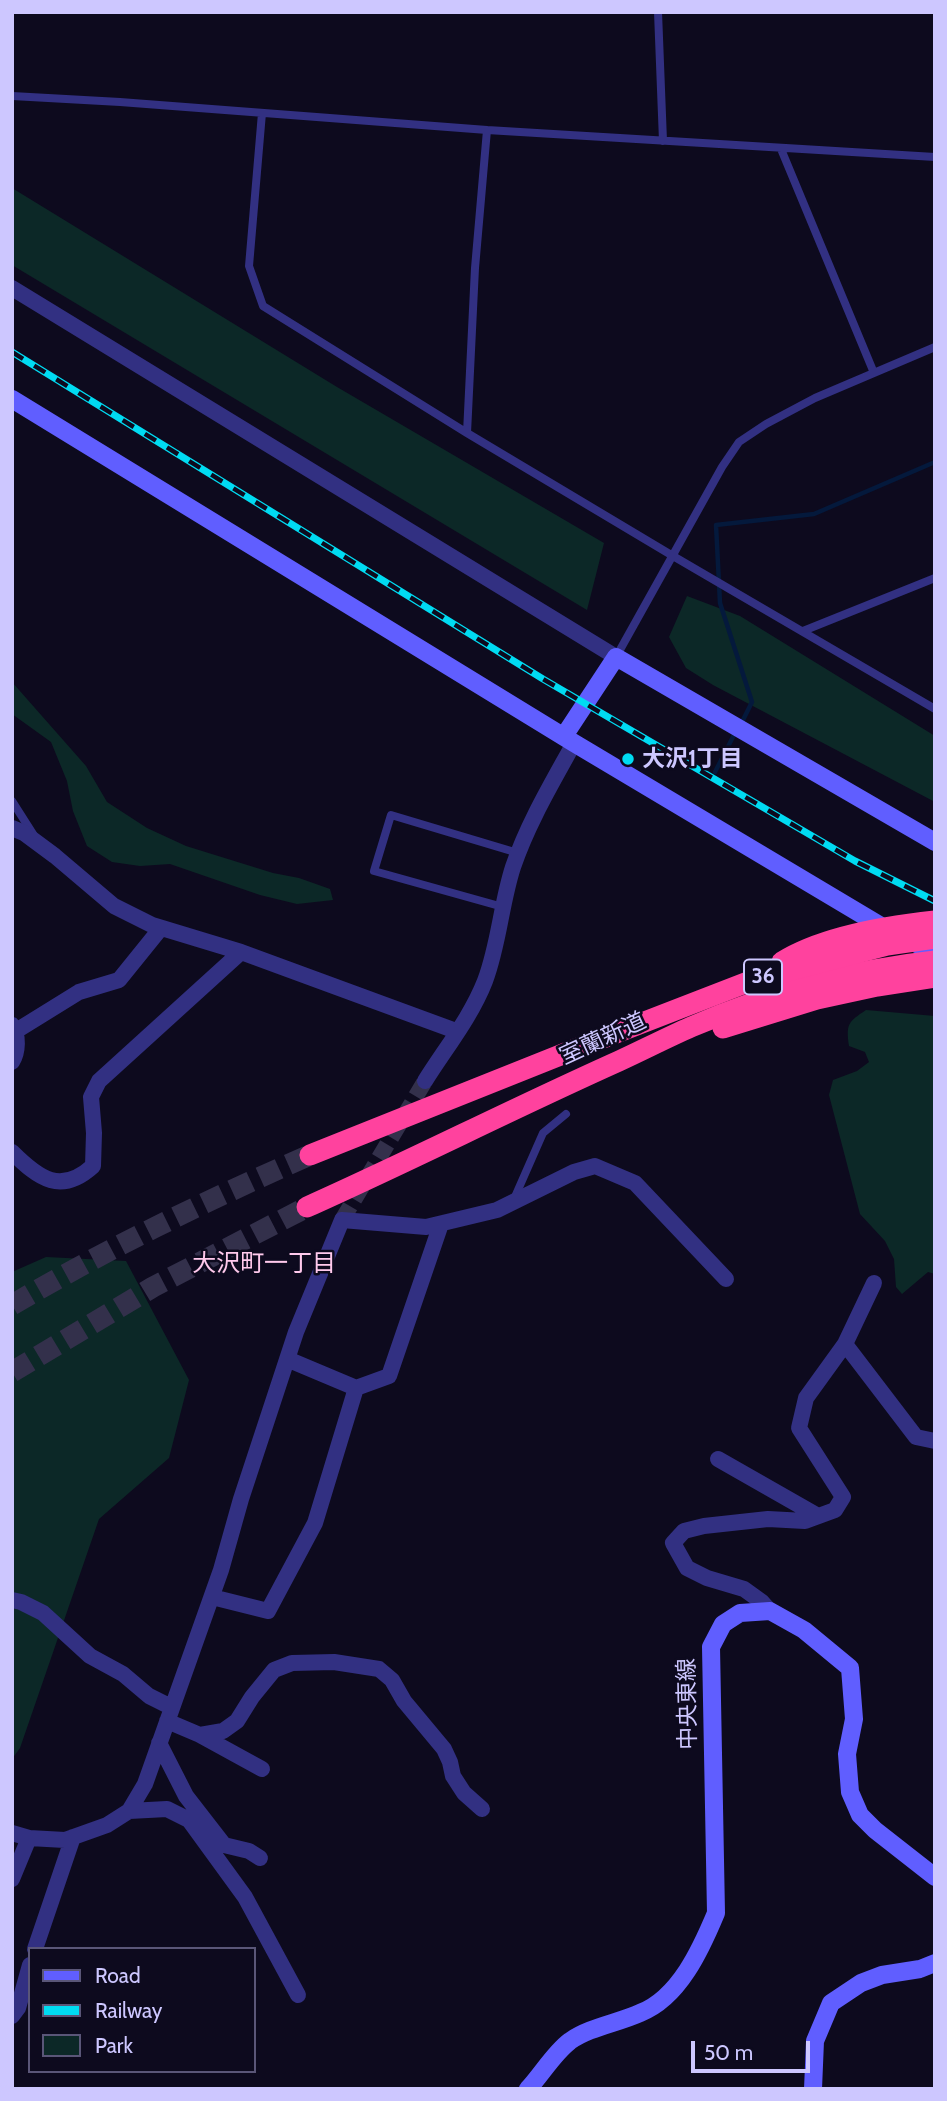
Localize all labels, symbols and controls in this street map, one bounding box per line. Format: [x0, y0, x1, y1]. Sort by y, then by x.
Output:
place label: 大沢1丁目 [642, 745, 742, 773]
marker: 大沢1丁目 [620, 751, 636, 767]
road number: 36 [744, 960, 782, 995]
street label: 室蘭新道 [555, 1007, 651, 1071]
district label: 大沢町一丁目 [192, 1250, 336, 1278]
street label: 中央東線 [673, 1658, 703, 1750]
legend [28, 1947, 256, 2073]
text: Road [95, 1963, 141, 1988]
text: Railway [95, 1998, 162, 2023]
scale bar [695, 2028, 814, 2072]
text: Park [95, 2033, 133, 2058]
text: 50 m [704, 2040, 753, 2065]

